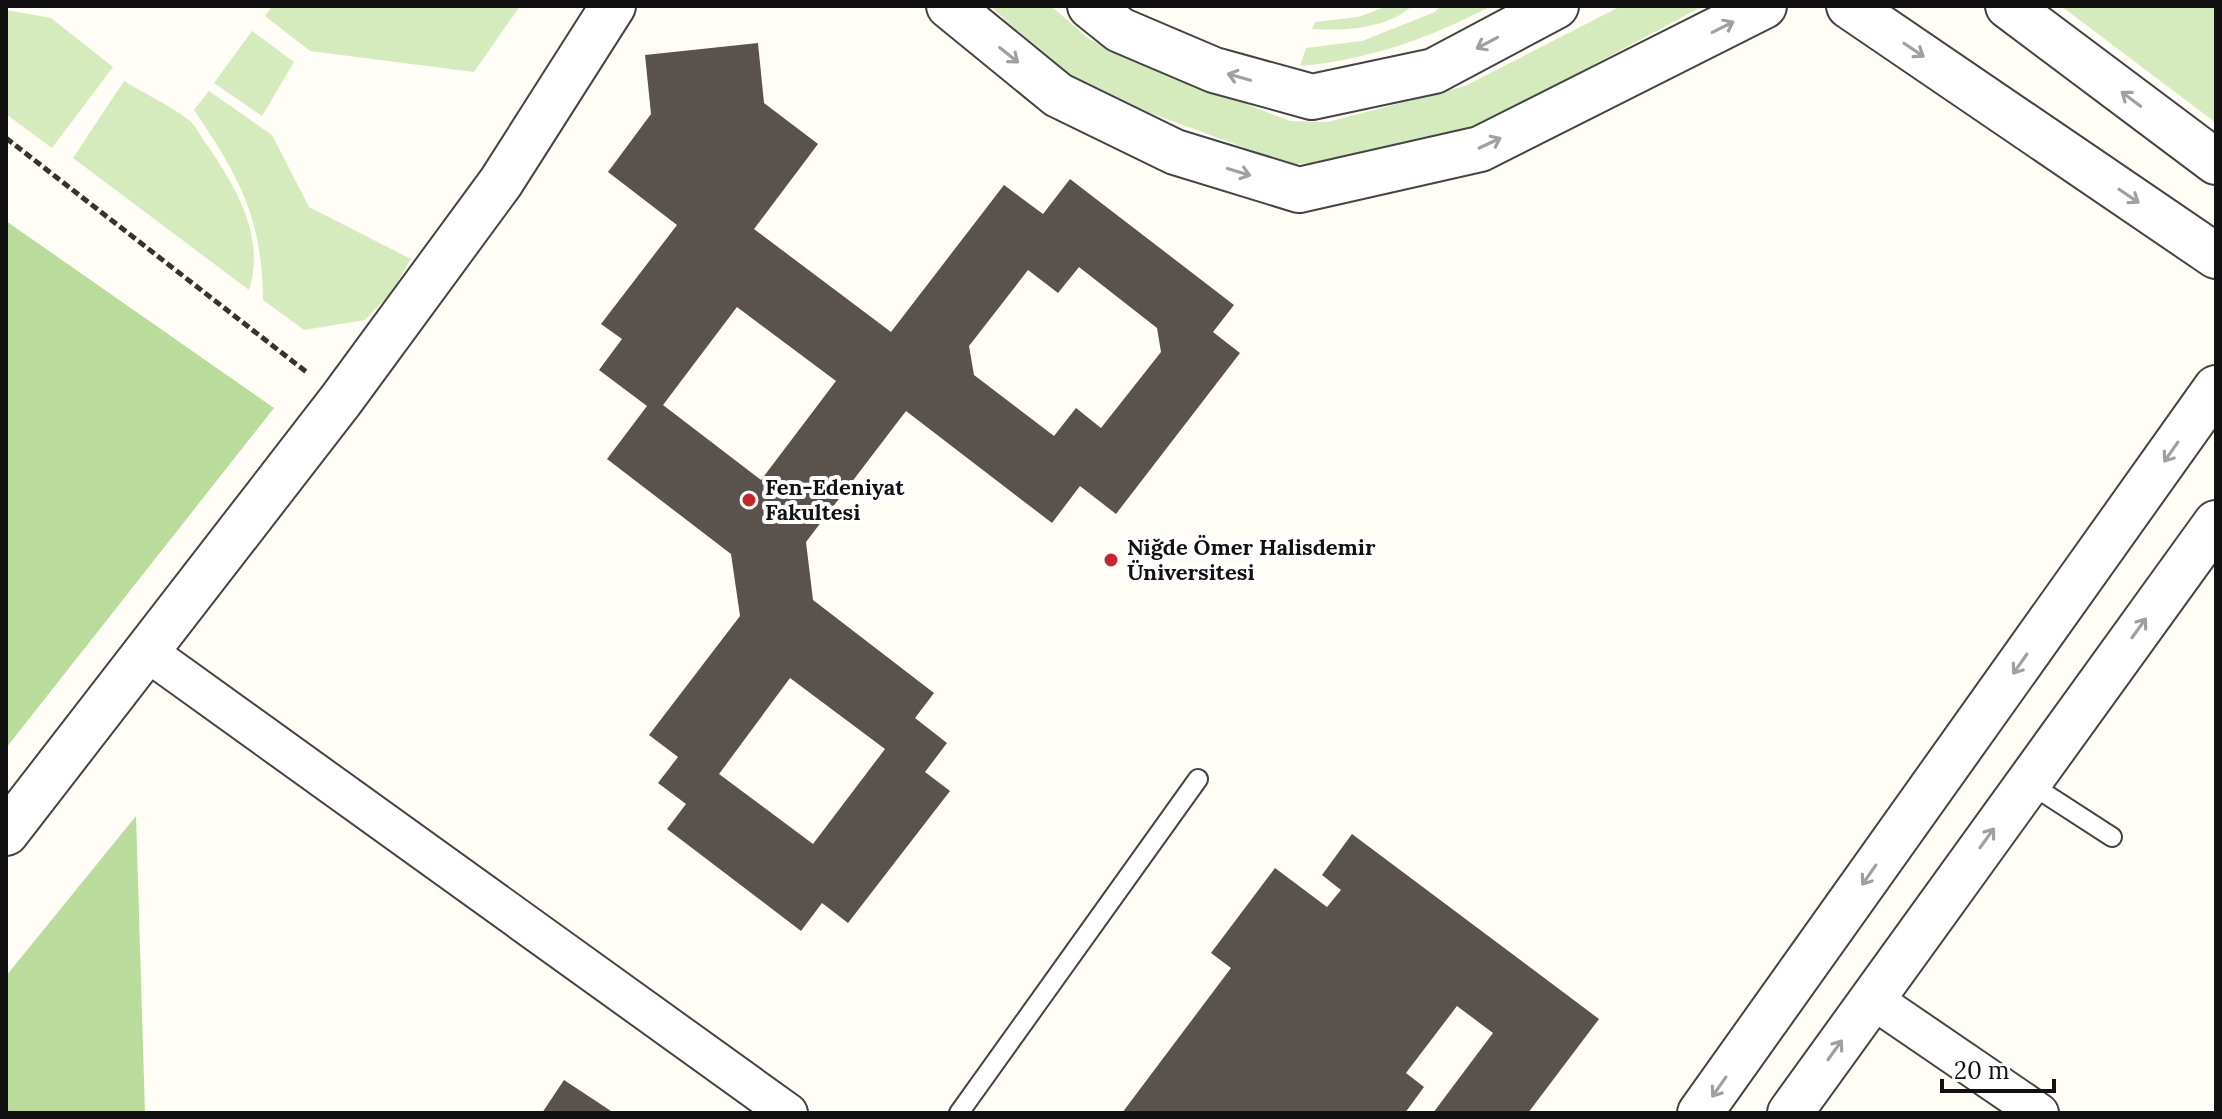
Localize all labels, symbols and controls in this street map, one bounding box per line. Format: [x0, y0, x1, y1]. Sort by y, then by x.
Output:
one-way arrow [1710, 19, 1734, 34]
one-way arrow [1475, 35, 1499, 51]
one-way arrow [1902, 42, 1924, 58]
one-way arrow [998, 46, 1019, 64]
one-way arrow [1227, 69, 1253, 84]
one-way arrow [2121, 90, 2142, 107]
one-way arrow [1478, 135, 1502, 150]
one-way arrow [1226, 166, 1251, 180]
one-way arrow [2117, 188, 2139, 204]
one-way arrow [2163, 440, 2179, 462]
place label: Fen-Edeniyat Fakultesi [765, 473, 905, 526]
marker: Fen-Edeniyat Fakultesi [740, 491, 758, 509]
place label: Niğde Ömer Halisdemir Üniversitesi [1127, 533, 1376, 586]
marker: Niğde Ömer Halisdemir Üniversitesi [1102, 551, 1120, 569]
one-way arrow [2131, 618, 2148, 639]
one-way arrow [2012, 652, 2028, 674]
one-way arrow [1979, 828, 1995, 850]
one-way arrow [1861, 864, 1877, 886]
one-way arrow [1827, 1039, 1843, 1061]
scale bar [1942, 1043, 2054, 1093]
text: 20 m [1954, 1055, 2010, 1086]
one-way arrow [1710, 1076, 1727, 1098]

